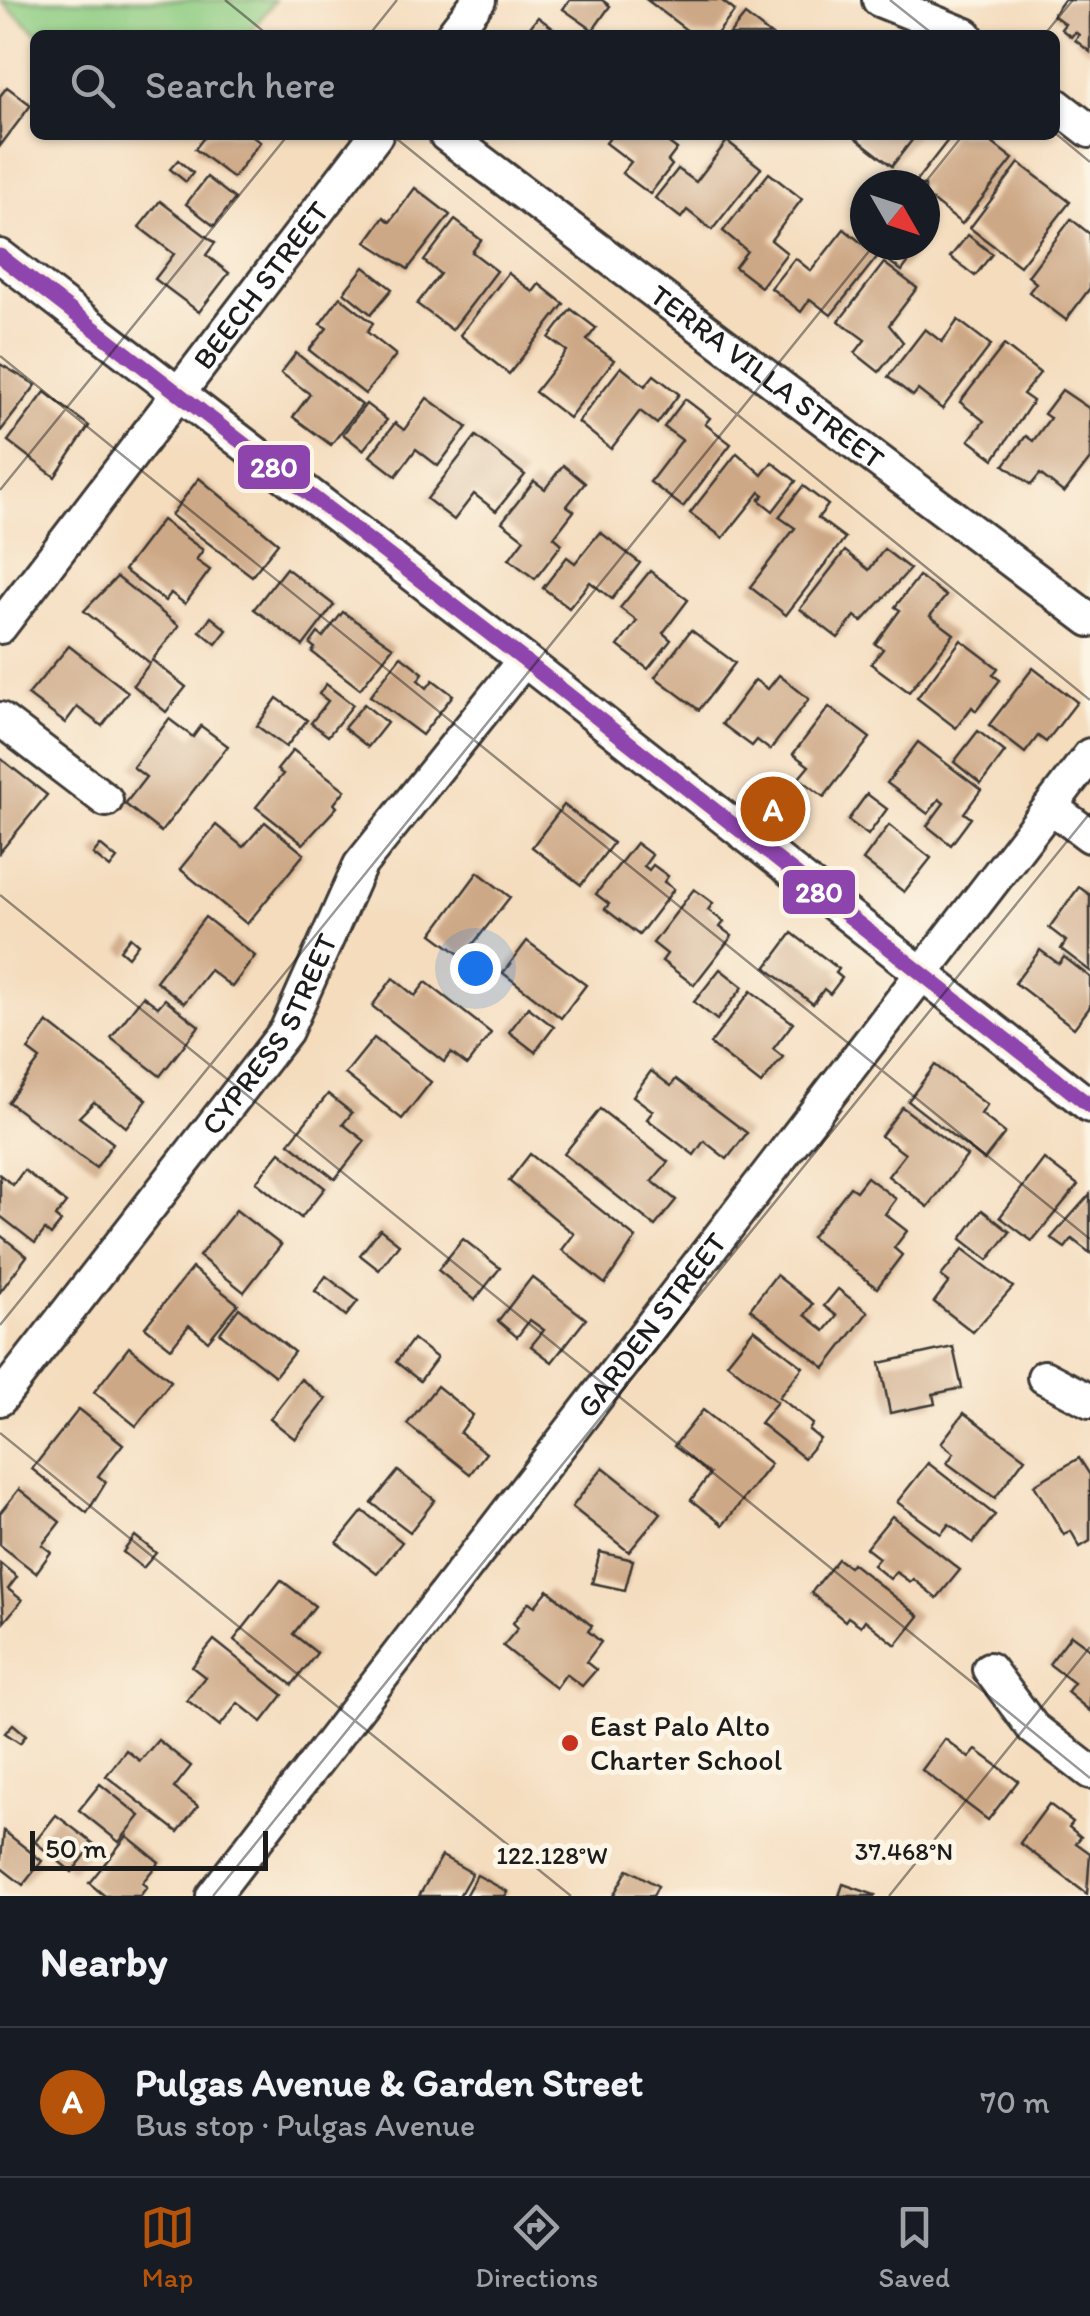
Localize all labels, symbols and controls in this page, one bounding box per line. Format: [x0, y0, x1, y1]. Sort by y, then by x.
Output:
search box [30, 30, 1060, 140]
icon: search [65, 58, 120, 113]
text: Search here [145, 62, 336, 108]
north arrow [850, 170, 940, 260]
street label: BEECH STREET [185, 193, 337, 377]
street label: TERRA VILLA STREET [643, 276, 892, 477]
line badge: 280 [236, 443, 312, 491]
text: 280 [250, 450, 298, 484]
pin: A [740, 772, 806, 846]
line badge: 280 [781, 868, 857, 916]
text: 280 [795, 875, 843, 909]
street label: CYPRESS STREET [193, 927, 345, 1142]
your location [450, 943, 501, 994]
street label: GARDEN STREET [568, 1225, 734, 1425]
place label: East Palo Alto Charter School [590, 1707, 783, 1778]
marker: East Palo Alto Charter School [559, 1732, 581, 1754]
scale bar [30, 1826, 268, 1870]
text: 50 m [45, 1831, 107, 1865]
text: 37.468°N [855, 1836, 953, 1866]
text: 122.128°W [496, 1840, 608, 1870]
text: Nearby [40, 1936, 167, 1987]
text: Pulgas Avenue & Garden Street [135, 2060, 643, 2106]
text: A [62, 2083, 83, 2121]
text: 70 m [980, 2083, 1050, 2121]
text: Bus stop · Pulgas Avenue [135, 2106, 475, 2144]
tab: Map [140, 2200, 195, 2294]
tab: Directions [475, 2200, 598, 2294]
tab: Saved [878, 2200, 950, 2294]

